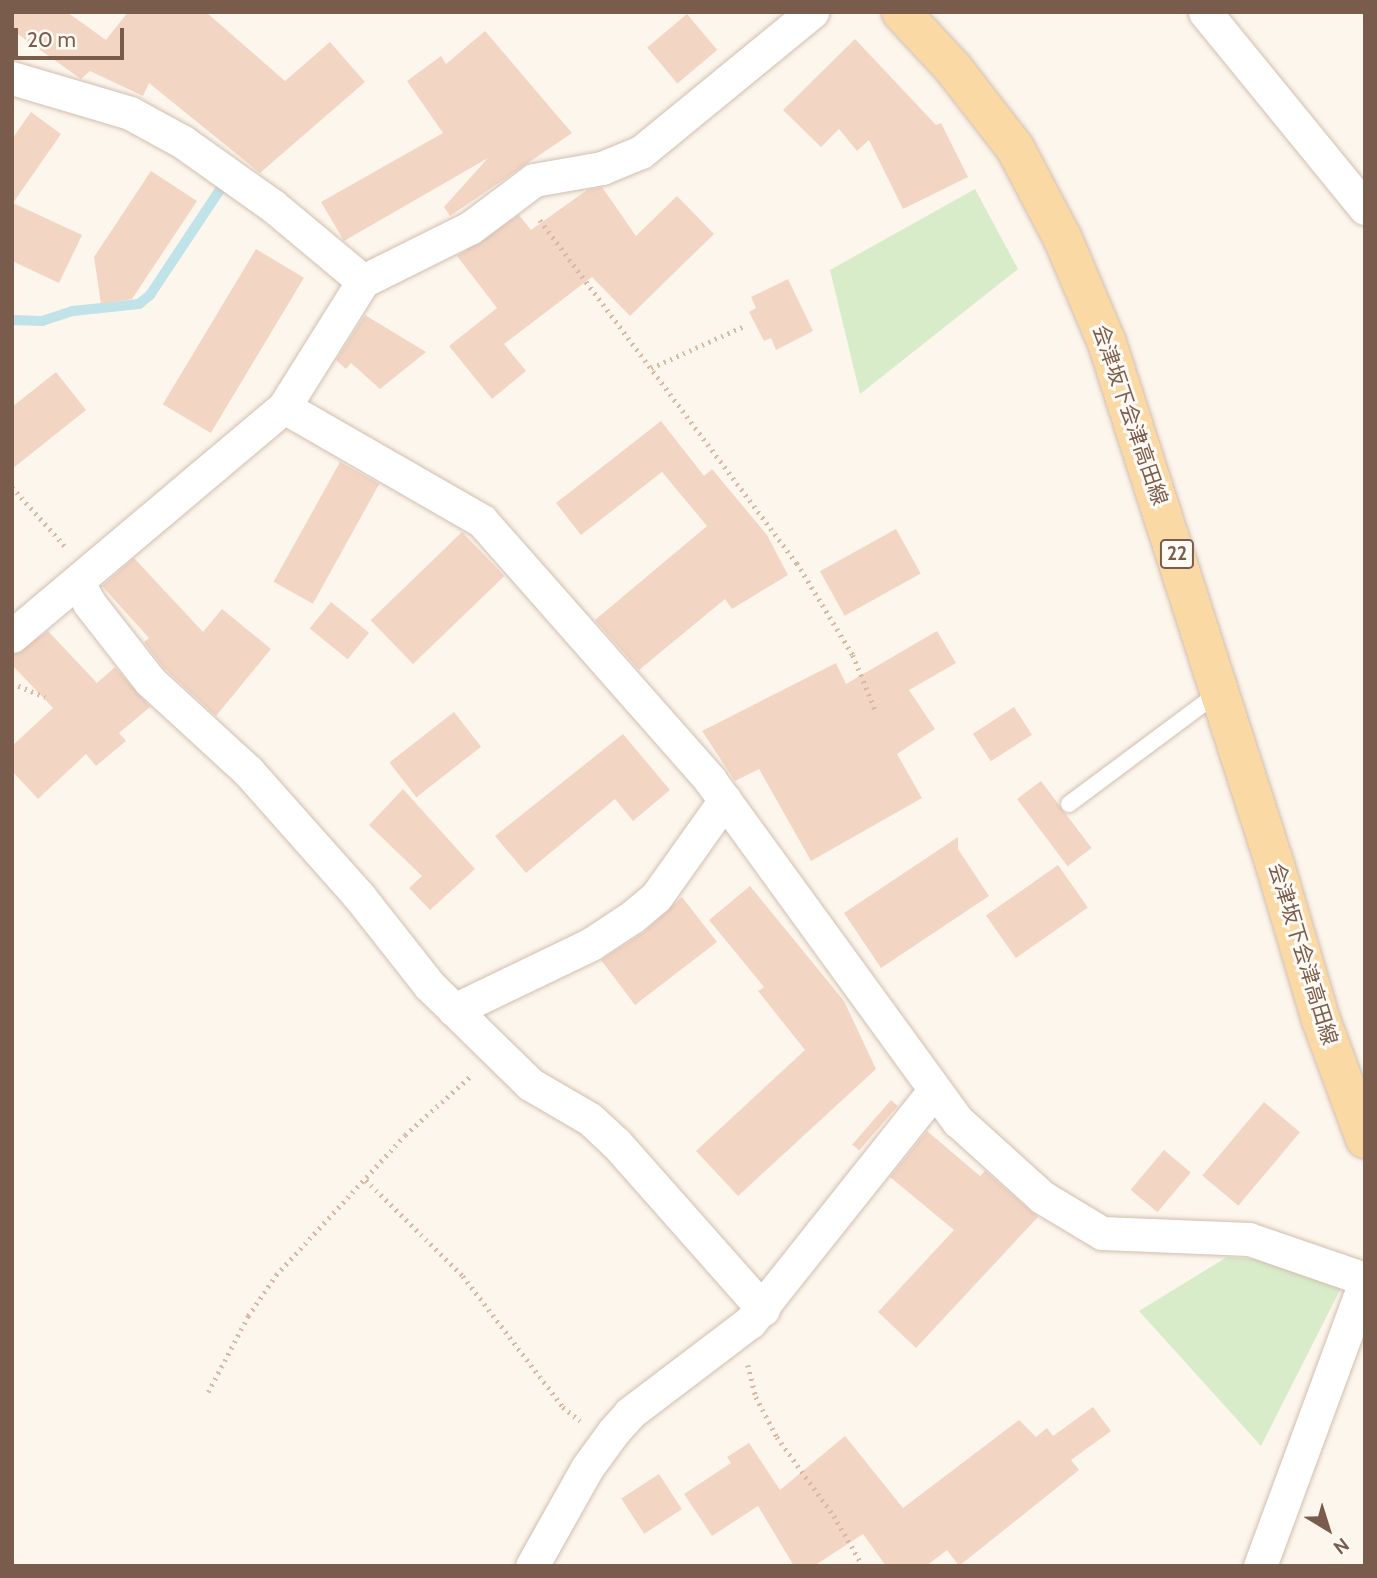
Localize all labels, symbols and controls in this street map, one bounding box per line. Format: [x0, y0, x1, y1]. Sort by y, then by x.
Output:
scale bar [18, 14, 128, 58]
text: 20 m [27, 27, 76, 52]
street label: 会津坂下会津高田線 [1087, 322, 1173, 508]
road number: 22 [1160, 538, 1194, 569]
street label: 会津坂下会津高田線 [1263, 860, 1343, 1048]
north arrow [1293, 1494, 1363, 1564]
text: N [1329, 1533, 1354, 1559]

